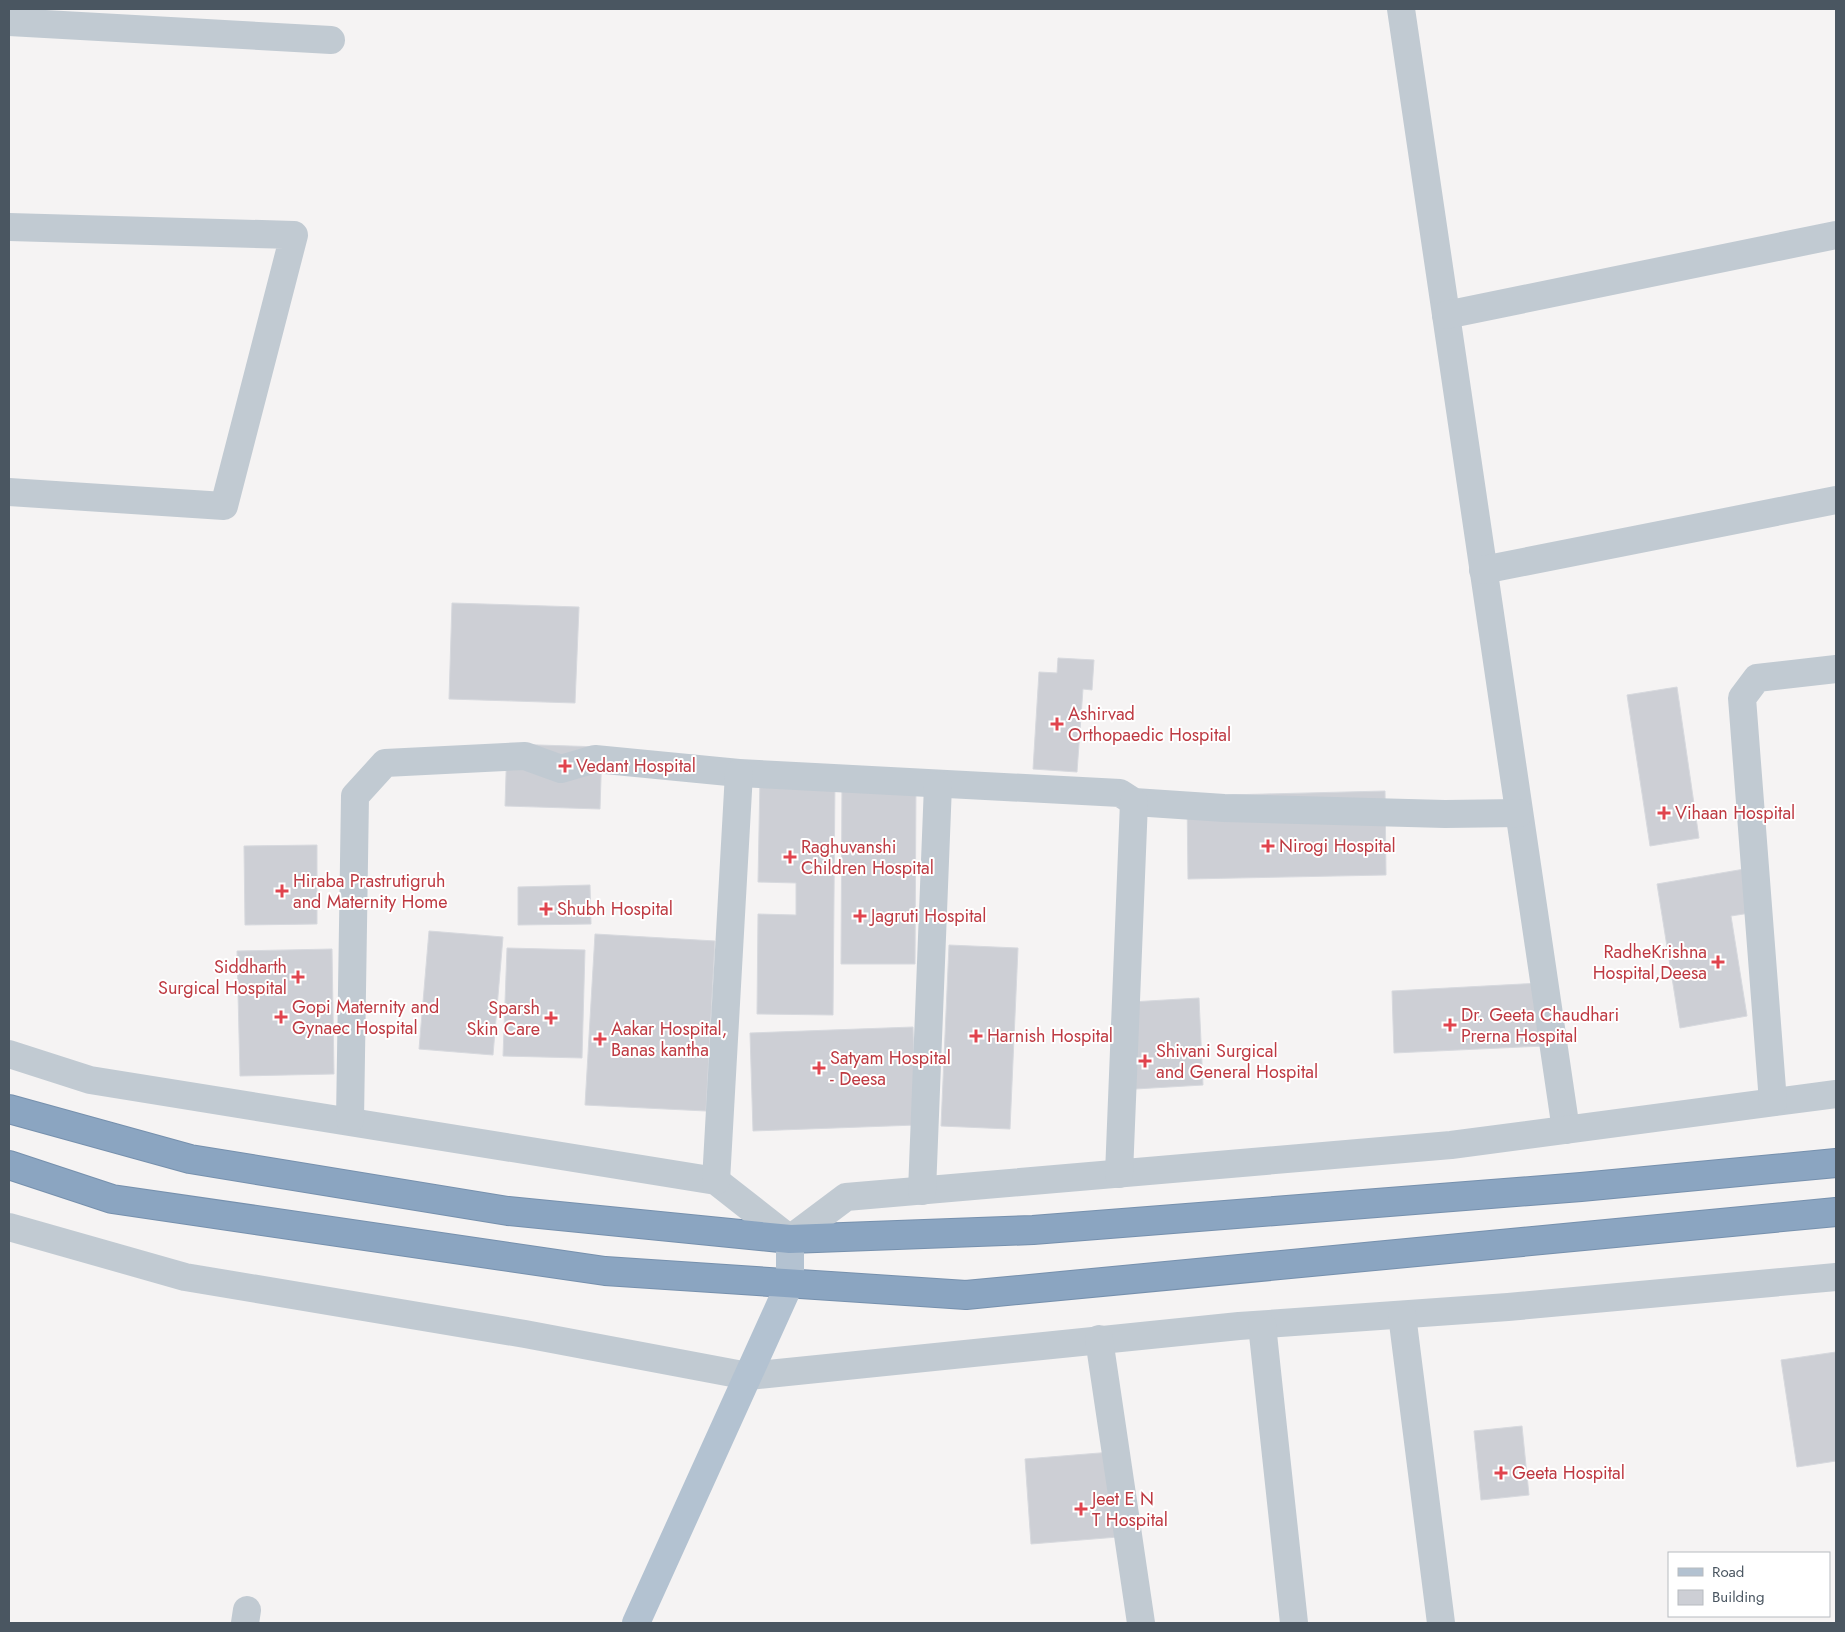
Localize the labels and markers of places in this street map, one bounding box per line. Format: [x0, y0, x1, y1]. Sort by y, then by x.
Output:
place label: Ashirvad Orthopaedic Hospital [1068, 701, 1231, 748]
marker: Ashirvad Orthopaedic Hospital [1050, 717, 1064, 731]
place label: Vedant Hospital [576, 753, 696, 779]
marker: Vedant Hospital [558, 759, 572, 773]
place label: Vihaan Hospital [1675, 800, 1795, 826]
marker: Vihaan Hospital [1657, 806, 1671, 820]
place label: Nirogi Hospital [1279, 833, 1396, 859]
place label: Raghuvanshi Children Hospital [801, 834, 934, 881]
marker: Nirogi Hospital [1261, 839, 1275, 853]
marker: Raghuvanshi Children Hospital [783, 850, 797, 864]
place label: Hiraba Prastrutigruh and Maternity Home [293, 868, 448, 915]
marker: Hiraba Prastrutigruh and Maternity Home [275, 884, 289, 898]
place label: Shubh Hospital [557, 896, 673, 922]
marker: Shubh Hospital [539, 902, 553, 916]
place label: Jagruti Hospital [869, 903, 986, 929]
marker: Jagruti Hospital [853, 909, 867, 923]
place label: RadheKrishna Hospital,Deesa [1593, 939, 1707, 986]
place label: Siddharth Surgical Hospital [158, 954, 287, 1001]
marker: RadheKrishna Hospital,Deesa [1711, 955, 1725, 969]
marker: Siddharth Surgical Hospital [291, 970, 305, 984]
place label: Gopi Maternity and Gynaec Hospital [292, 994, 439, 1041]
place label: Sparsh Skin Care [467, 995, 540, 1042]
place label: Dr. Geeta Chaudhari Prerna Hospital [1461, 1002, 1619, 1049]
marker: Gopi Maternity and Gynaec Hospital [274, 1010, 288, 1024]
marker: Sparsh Skin Care [544, 1011, 558, 1025]
place label: Aakar Hospital, Banas kantha [611, 1016, 727, 1063]
marker: Dr. Geeta Chaudhari Prerna Hospital [1443, 1018, 1457, 1032]
place label: Harnish Hospital [987, 1023, 1113, 1049]
marker: Harnish Hospital [969, 1029, 983, 1043]
marker: Aakar Hospital, Banas kantha [593, 1032, 607, 1046]
place label: Shivani Surgical and General Hospital [1156, 1038, 1318, 1085]
place label: Satyam Hospital - Deesa [830, 1045, 951, 1092]
marker: Shivani Surgical and General Hospital [1138, 1054, 1152, 1068]
marker: Satyam Hospital - Deesa [812, 1061, 826, 1075]
place label: Geeta Hospital [1512, 1460, 1625, 1486]
marker: Geeta Hospital [1494, 1466, 1508, 1480]
place label: Jeet E N T Hospital [1090, 1486, 1168, 1533]
marker: Jeet E N T Hospital [1074, 1502, 1088, 1516]

